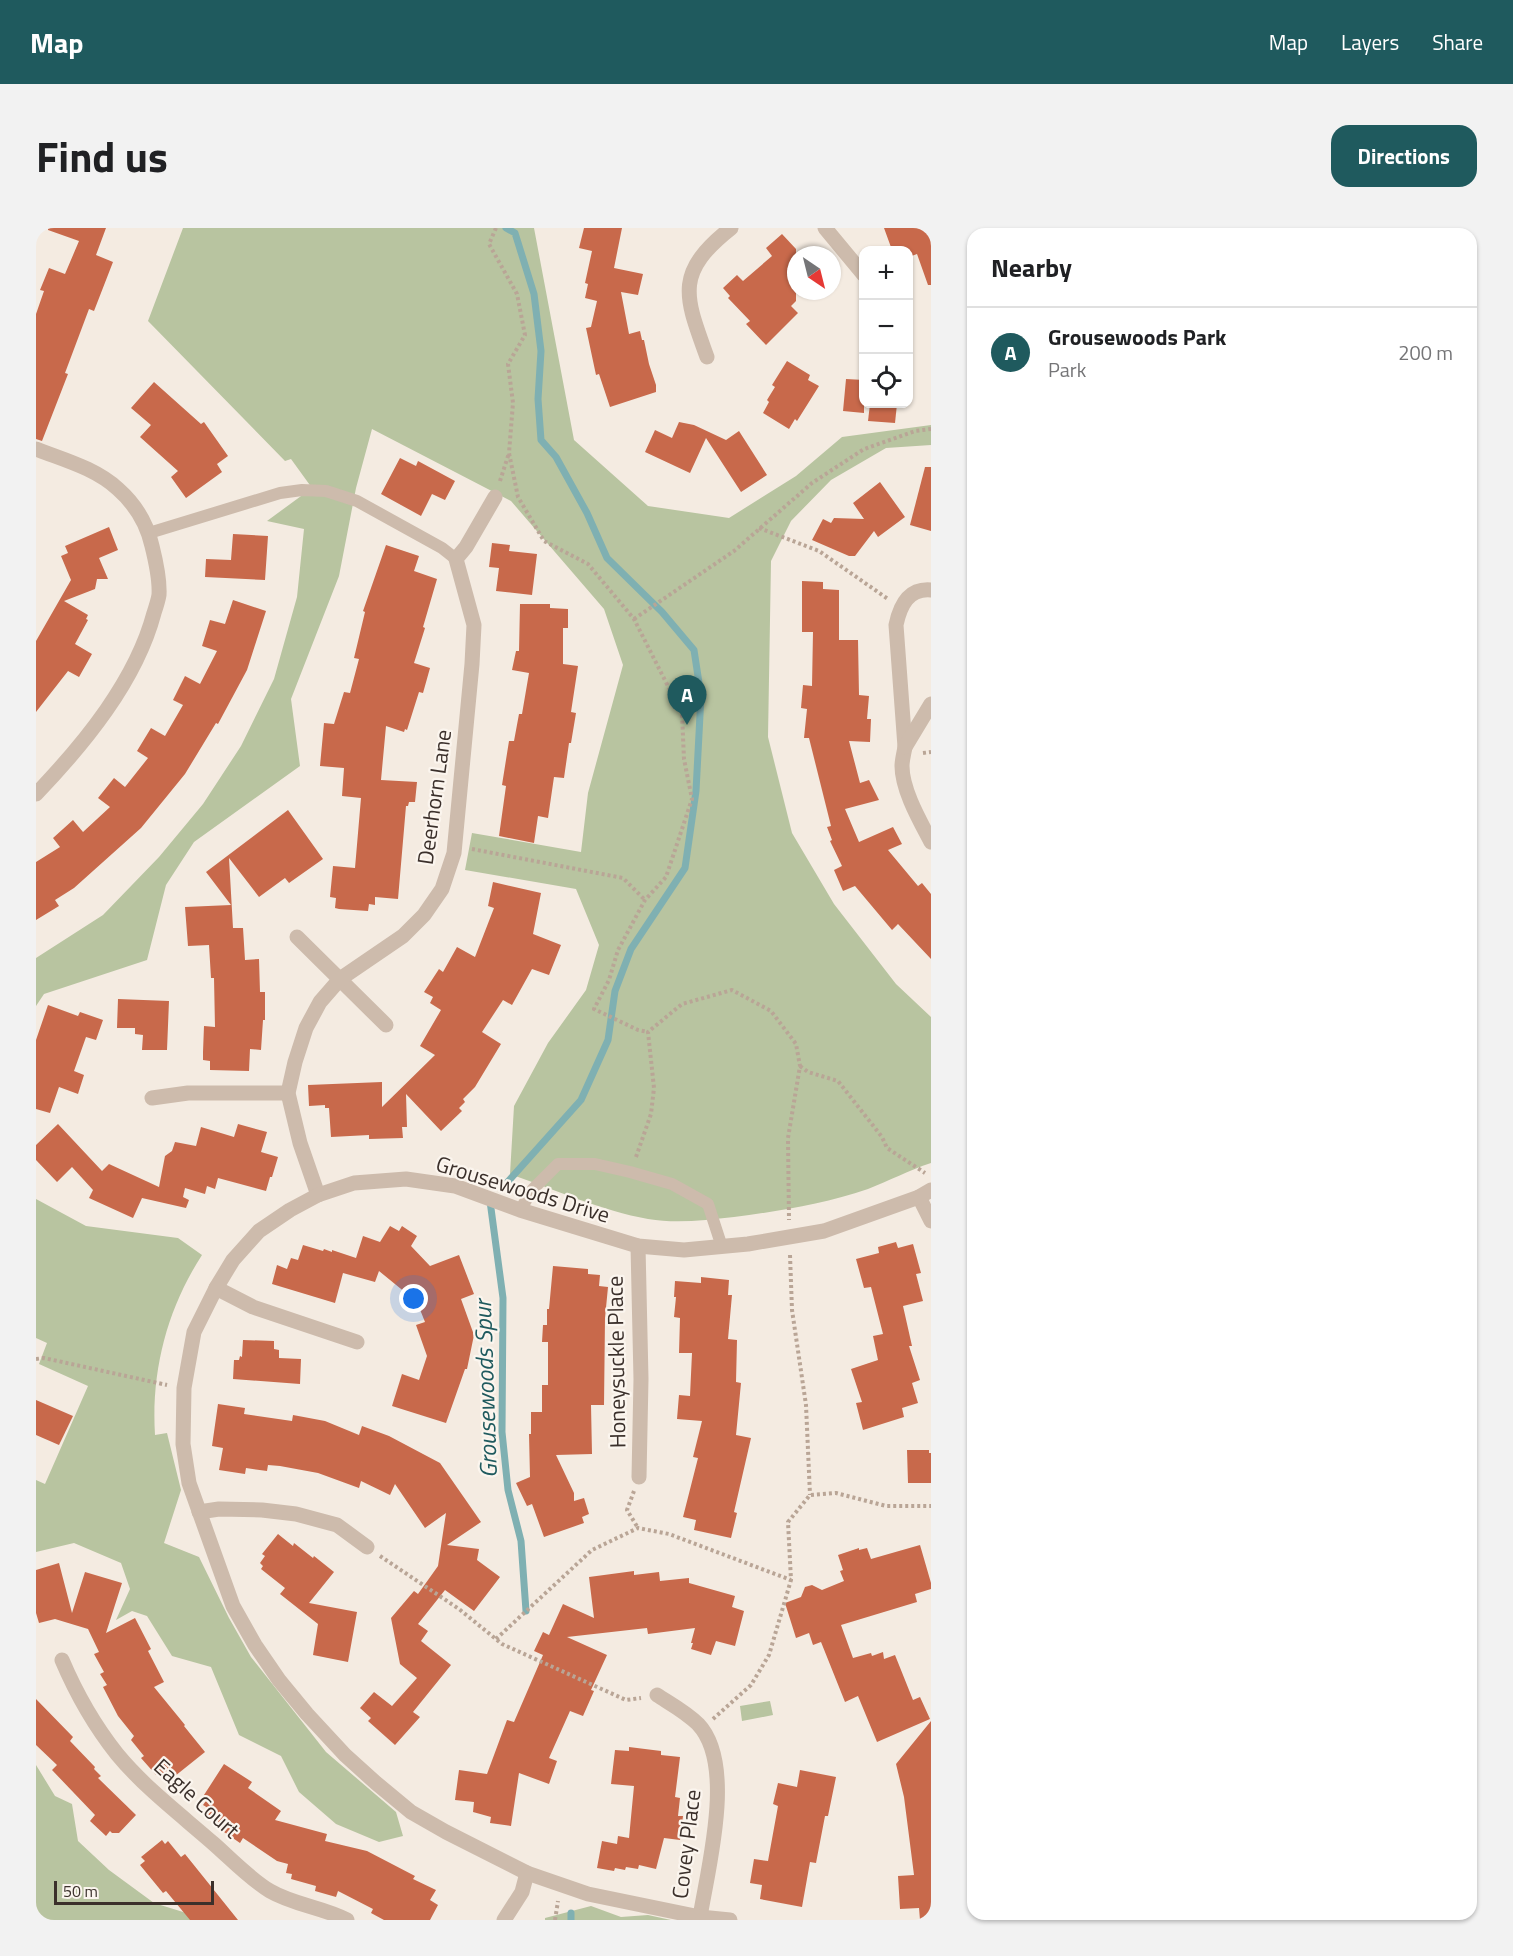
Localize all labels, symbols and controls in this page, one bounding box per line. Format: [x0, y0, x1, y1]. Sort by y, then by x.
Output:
text: Map [30, 21, 84, 64]
text: Map [1269, 26, 1308, 58]
text: Layers [1341, 26, 1399, 58]
text: Share [1432, 26, 1483, 58]
text: Find us [36, 124, 168, 188]
button: Directions [1331, 125, 1477, 187]
north arrow [787, 246, 841, 300]
map controls [859, 246, 913, 408]
button: + [859, 246, 913, 300]
text: Nearby [991, 248, 1072, 287]
button: − [859, 300, 913, 354]
text: Grousewoods Park [1048, 320, 1226, 354]
text: A [1004, 337, 1017, 368]
text: 200 m [1398, 337, 1453, 368]
button: locate [859, 354, 913, 408]
text: Park [1048, 354, 1086, 385]
pin: A [668, 676, 706, 725]
street label: Deerhorn Lane [408, 727, 460, 867]
street label: Grousewoods Drive [432, 1146, 614, 1232]
street label: Honeysuckle Place [597, 1276, 635, 1448]
your location [399, 1284, 428, 1313]
water label: Grousewoods Spur [464, 1296, 506, 1479]
street label: Eagle Court [146, 1750, 248, 1846]
street label: Covey Place [662, 1788, 710, 1900]
scale bar [54, 1878, 214, 1906]
text: 50 m [63, 1879, 98, 1903]

